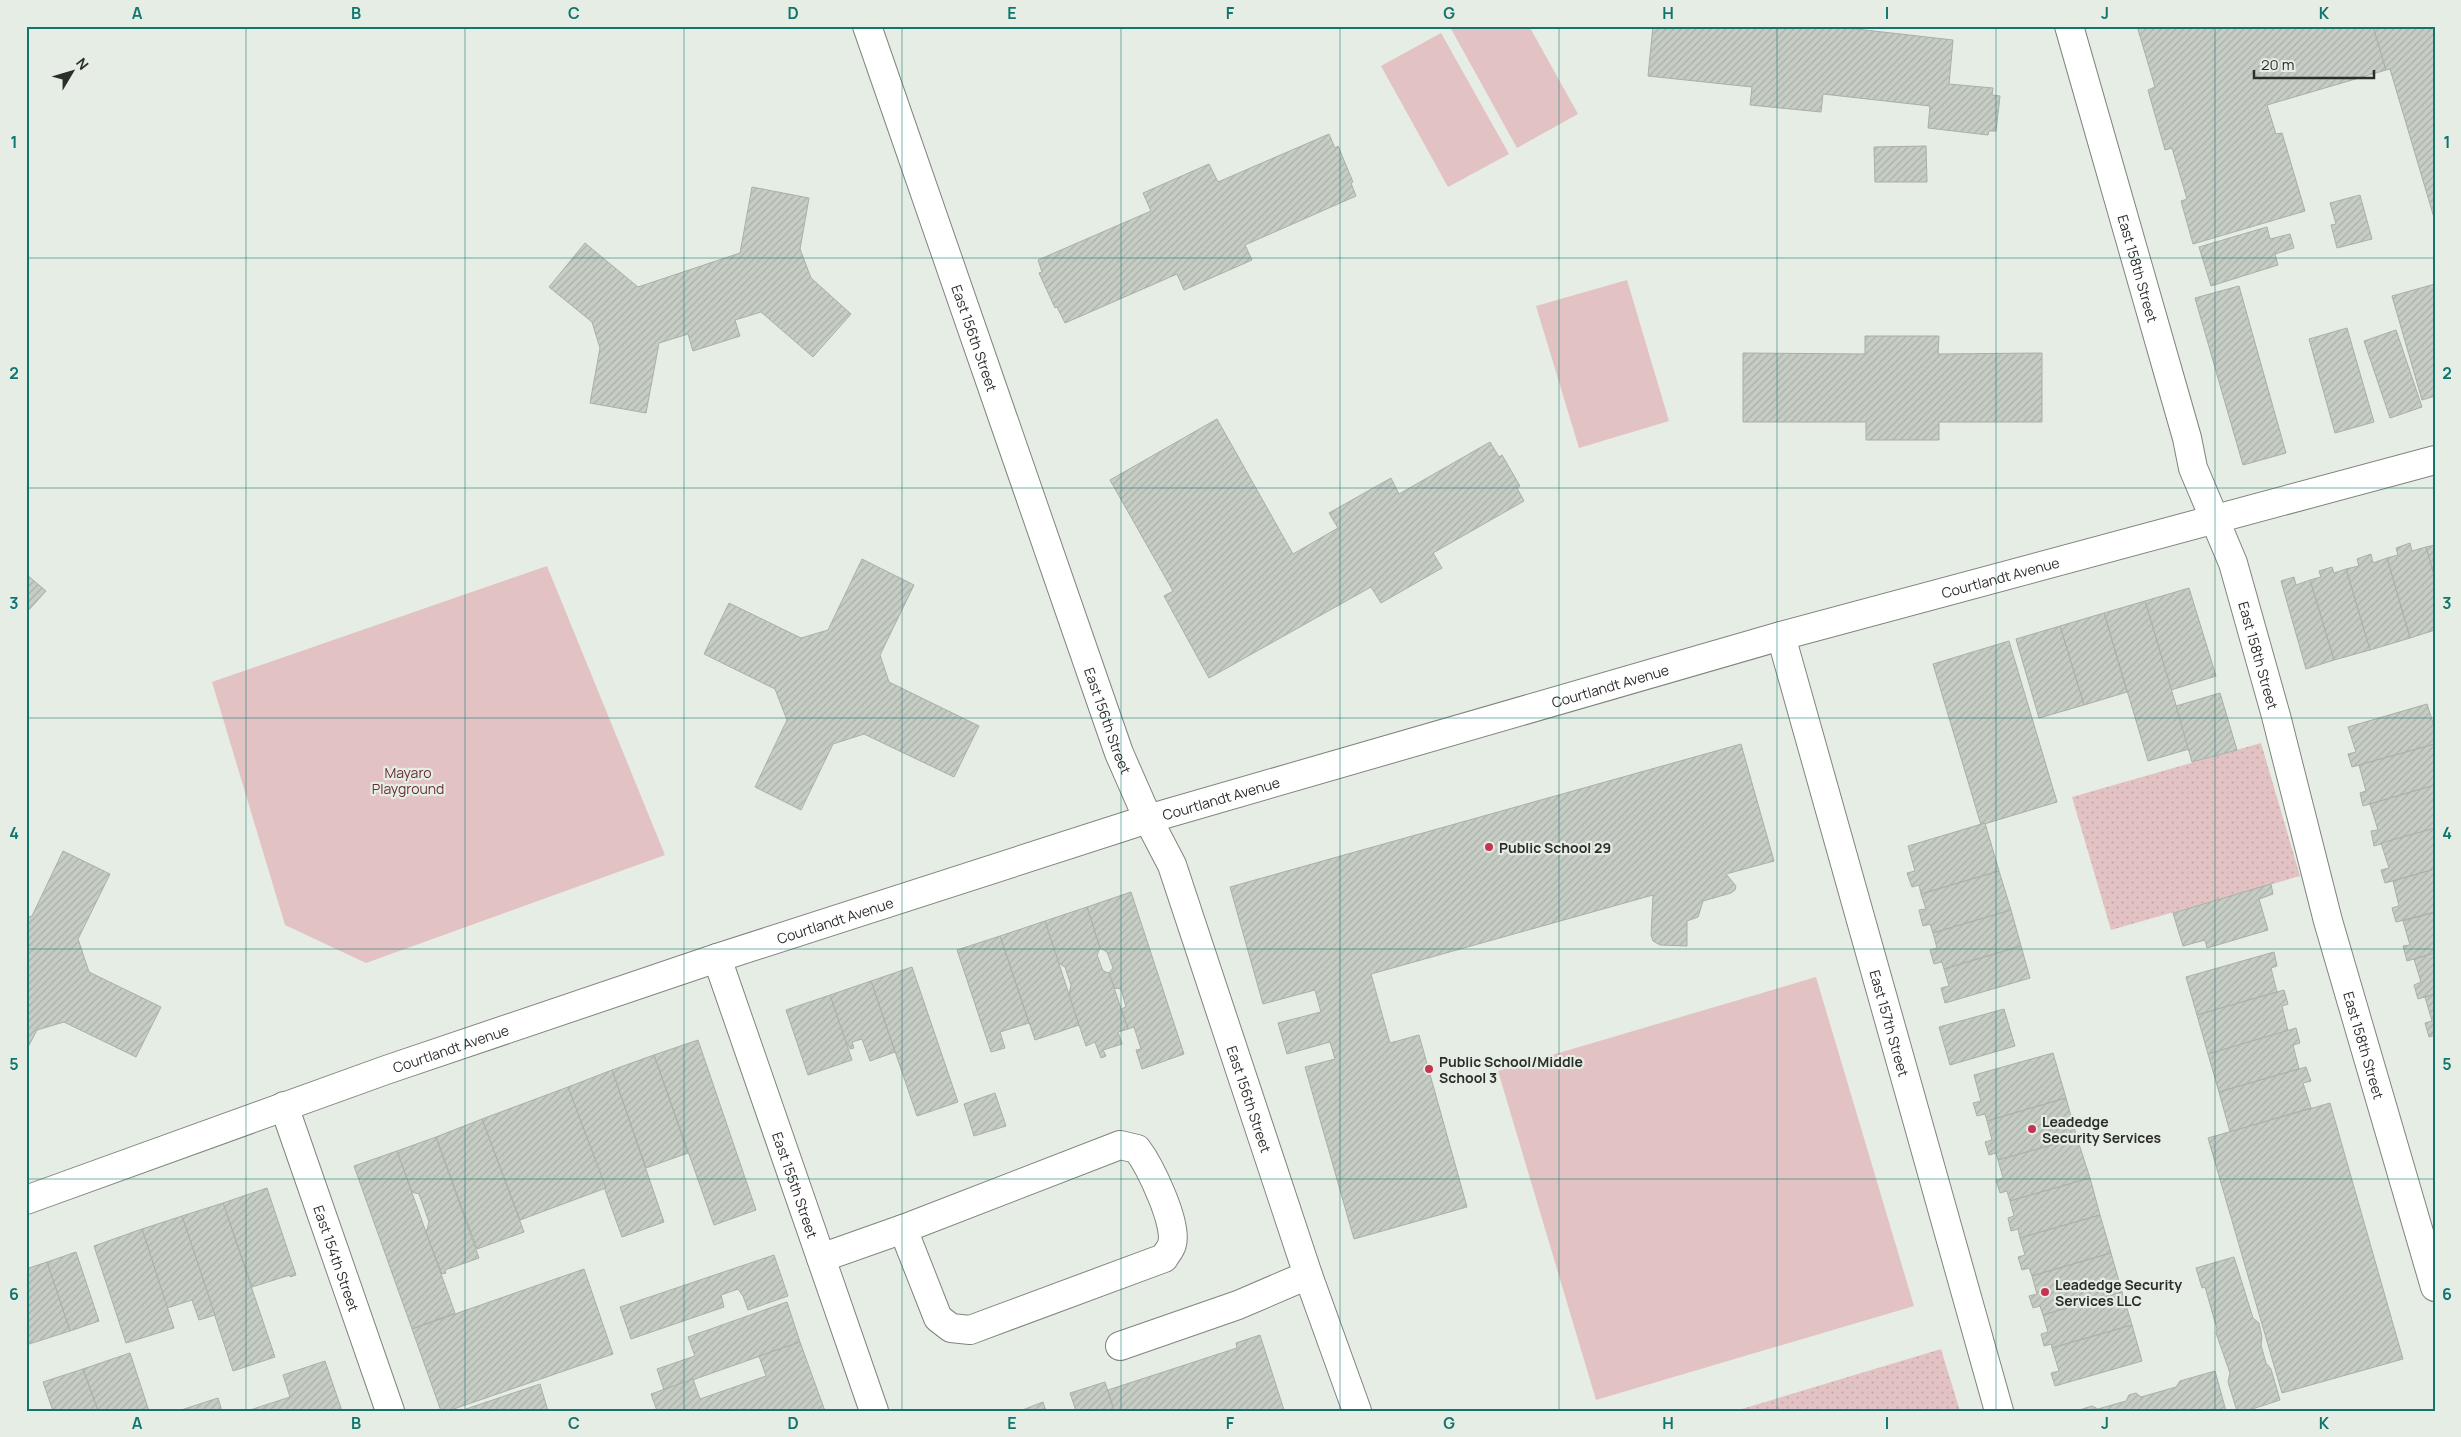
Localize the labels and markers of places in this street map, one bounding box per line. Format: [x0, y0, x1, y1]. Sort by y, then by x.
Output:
place label: Public School 29 [1499, 838, 1611, 857]
marker: Public School 29 [1483, 841, 1495, 853]
place label: Public School/Middle School 3 [1439, 1052, 1583, 1087]
marker: Public School/Middle School 3 [1423, 1063, 1435, 1075]
place label: Leadedge Security Services [2042, 1112, 2162, 1147]
marker: Leadedge Security Services [2026, 1123, 2038, 1135]
place label: Leadedge Security Services LLC [2055, 1275, 2182, 1310]
marker: Leadedge Security Services LLC [2039, 1286, 2051, 1298]

